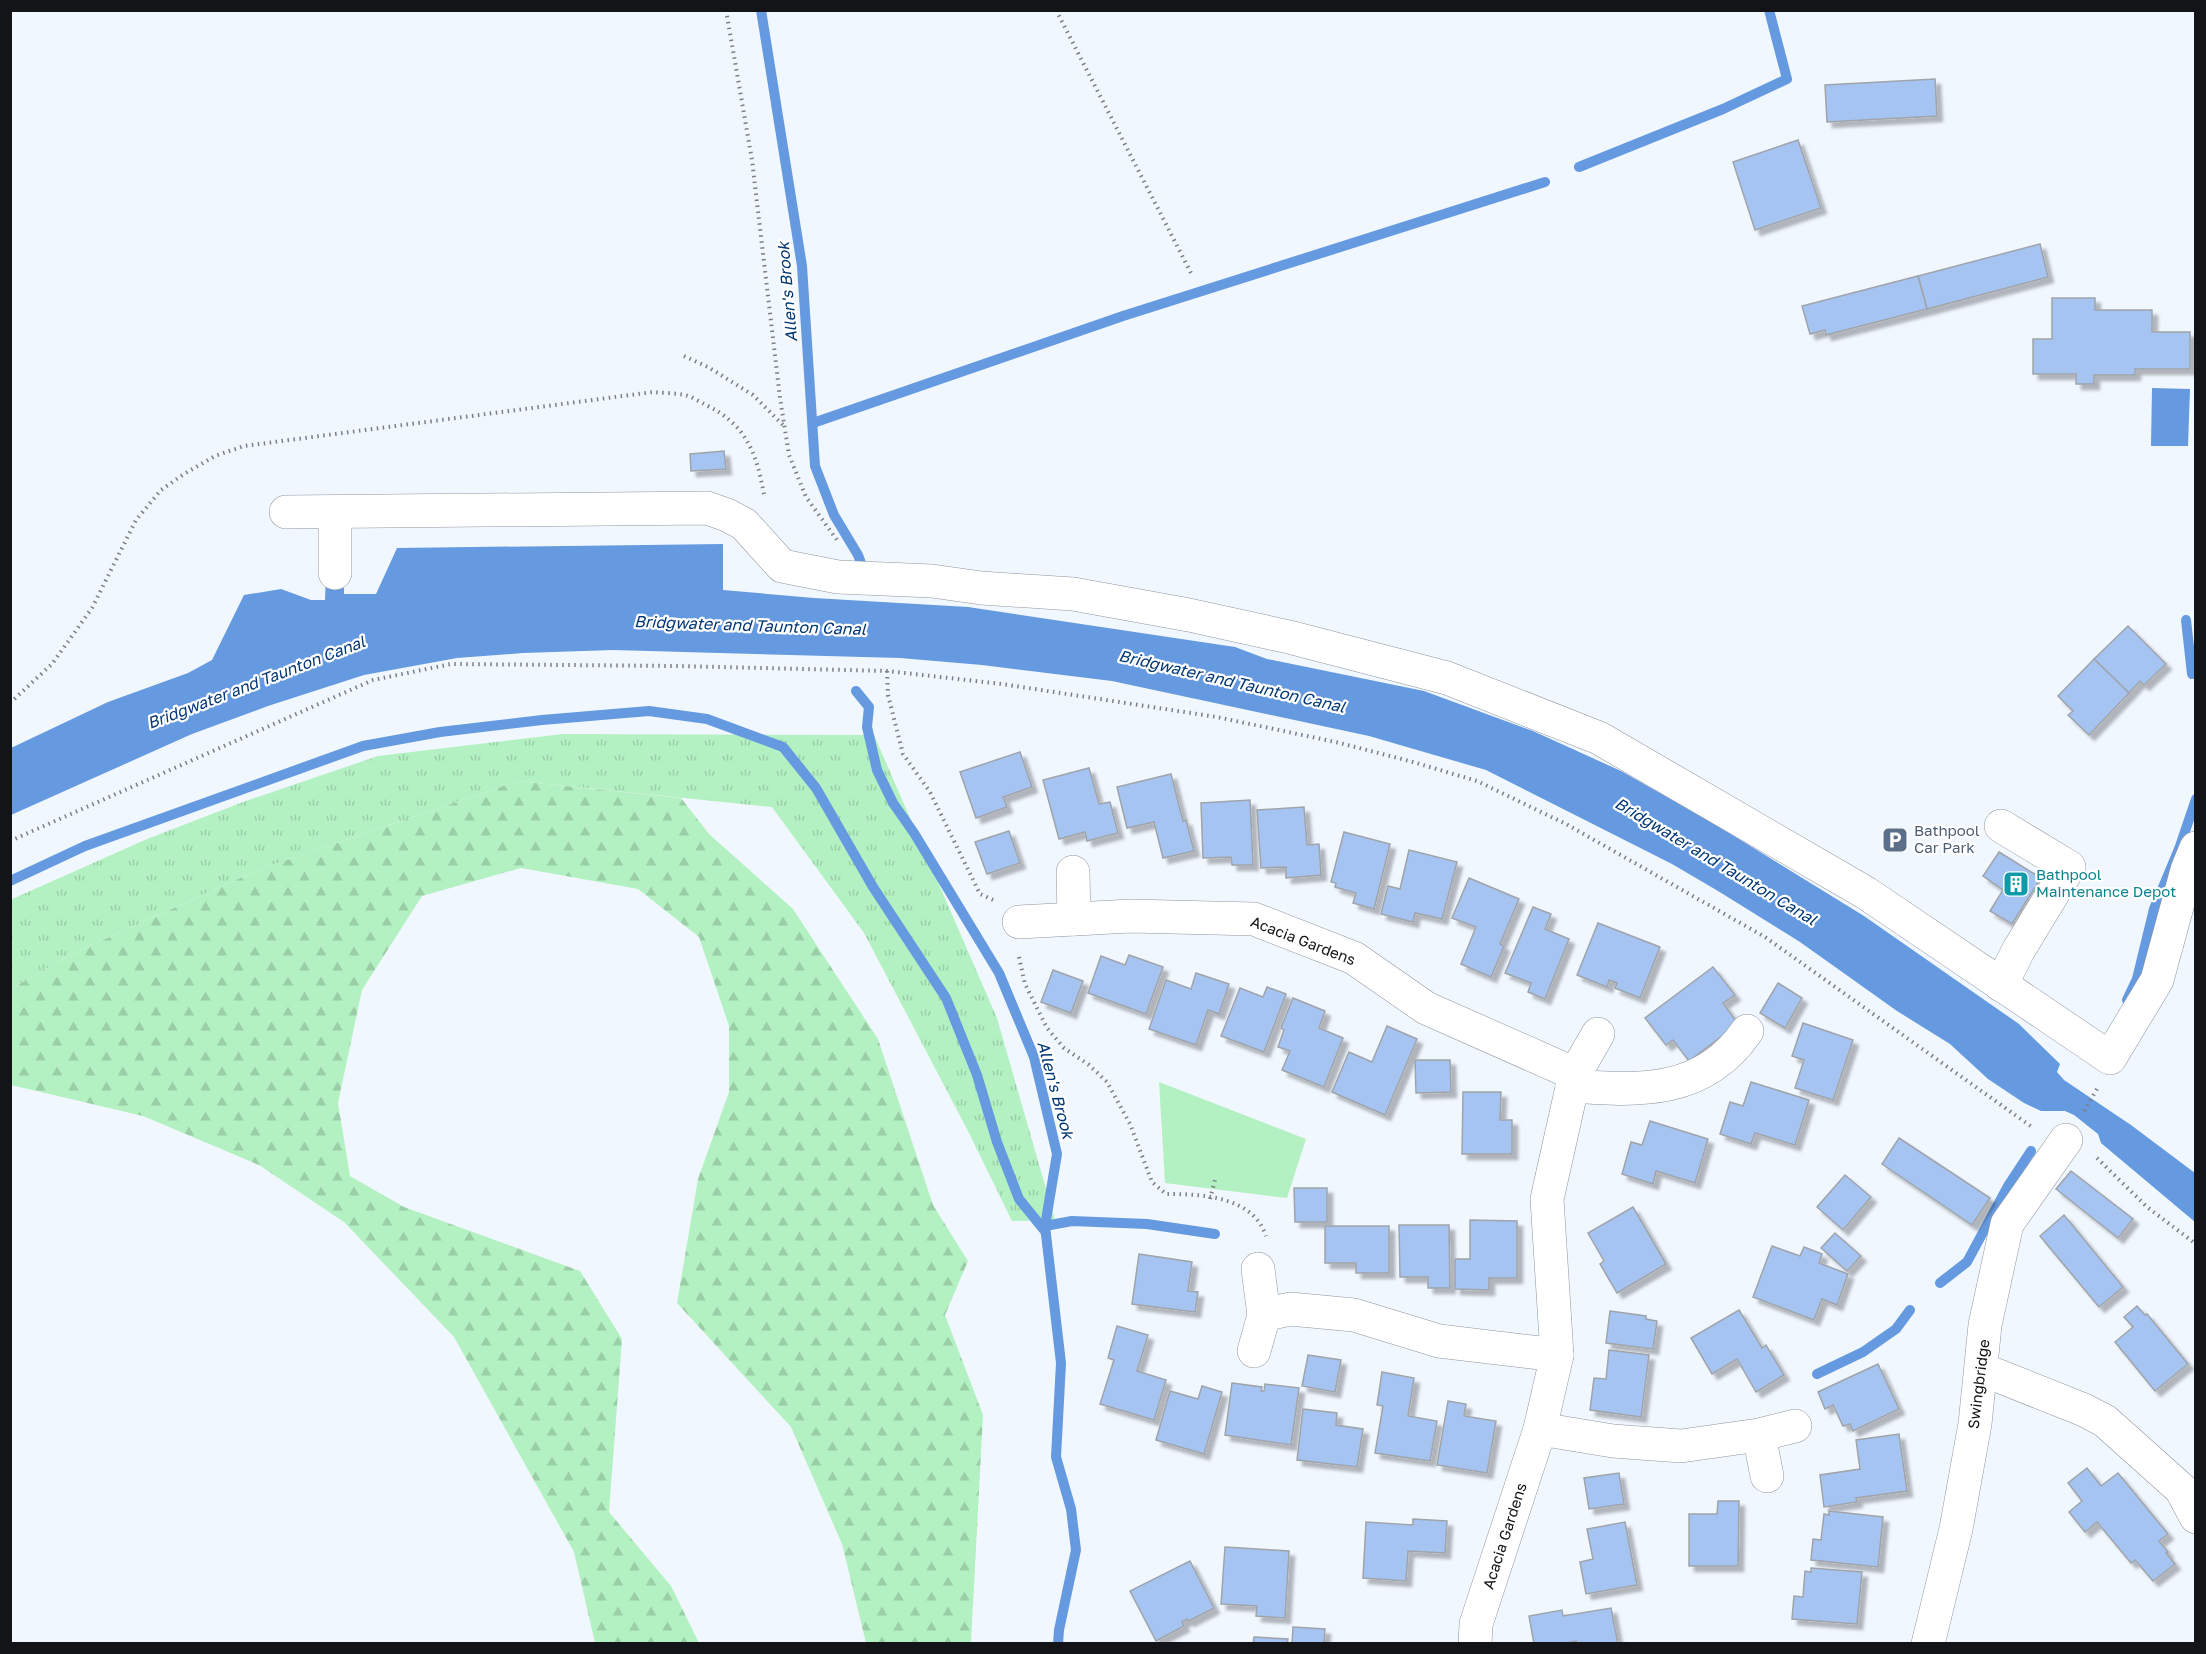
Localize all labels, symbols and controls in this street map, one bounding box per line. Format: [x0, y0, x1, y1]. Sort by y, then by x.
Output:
water label: Allen's Brook [772, 239, 801, 343]
water label: Bridgwater and Taunton Canal [634, 611, 867, 639]
water label: Bridgwater and Taunton Canal [144, 631, 369, 733]
water label: Bridgwater and Taunton Canal [1117, 645, 1348, 717]
water label: Bridgwater and Taunton Canal [1612, 793, 1821, 930]
place label: Bathpool Car Park [1914, 821, 1980, 856]
parking icon: Bathpool Car Park [1880, 825, 1910, 855]
place label: Bathpool Maintenance Depot [2036, 865, 2176, 900]
building icon: Bathpool Maintenance Depot [2001, 869, 2031, 899]
street label: Acacia Gardens [1248, 912, 1358, 968]
water label: Allen's Brook [1033, 1039, 1079, 1143]
street label: Swingbridge [1964, 1338, 1992, 1430]
street label: Acacia Gardens [1478, 1480, 1530, 1591]

